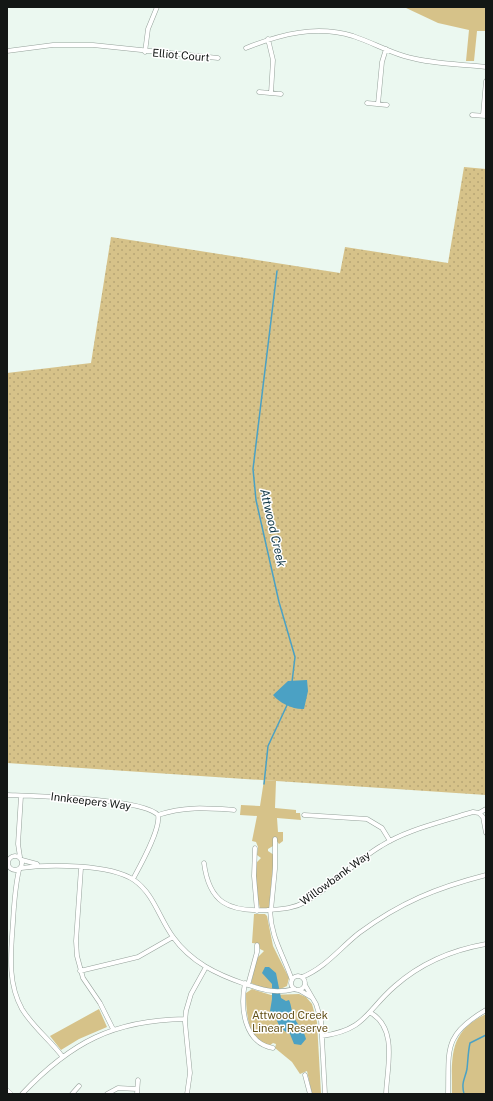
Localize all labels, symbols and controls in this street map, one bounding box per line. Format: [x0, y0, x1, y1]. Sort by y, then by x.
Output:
street label: Elliot Court [152, 47, 210, 63]
water label: Attwood Creek [257, 488, 289, 569]
street label: Innkeepers Way [50, 790, 132, 812]
street label: Willowbank Way [298, 849, 372, 907]
park label: Attwood Creek Linear Reserve [252, 1009, 328, 1034]

